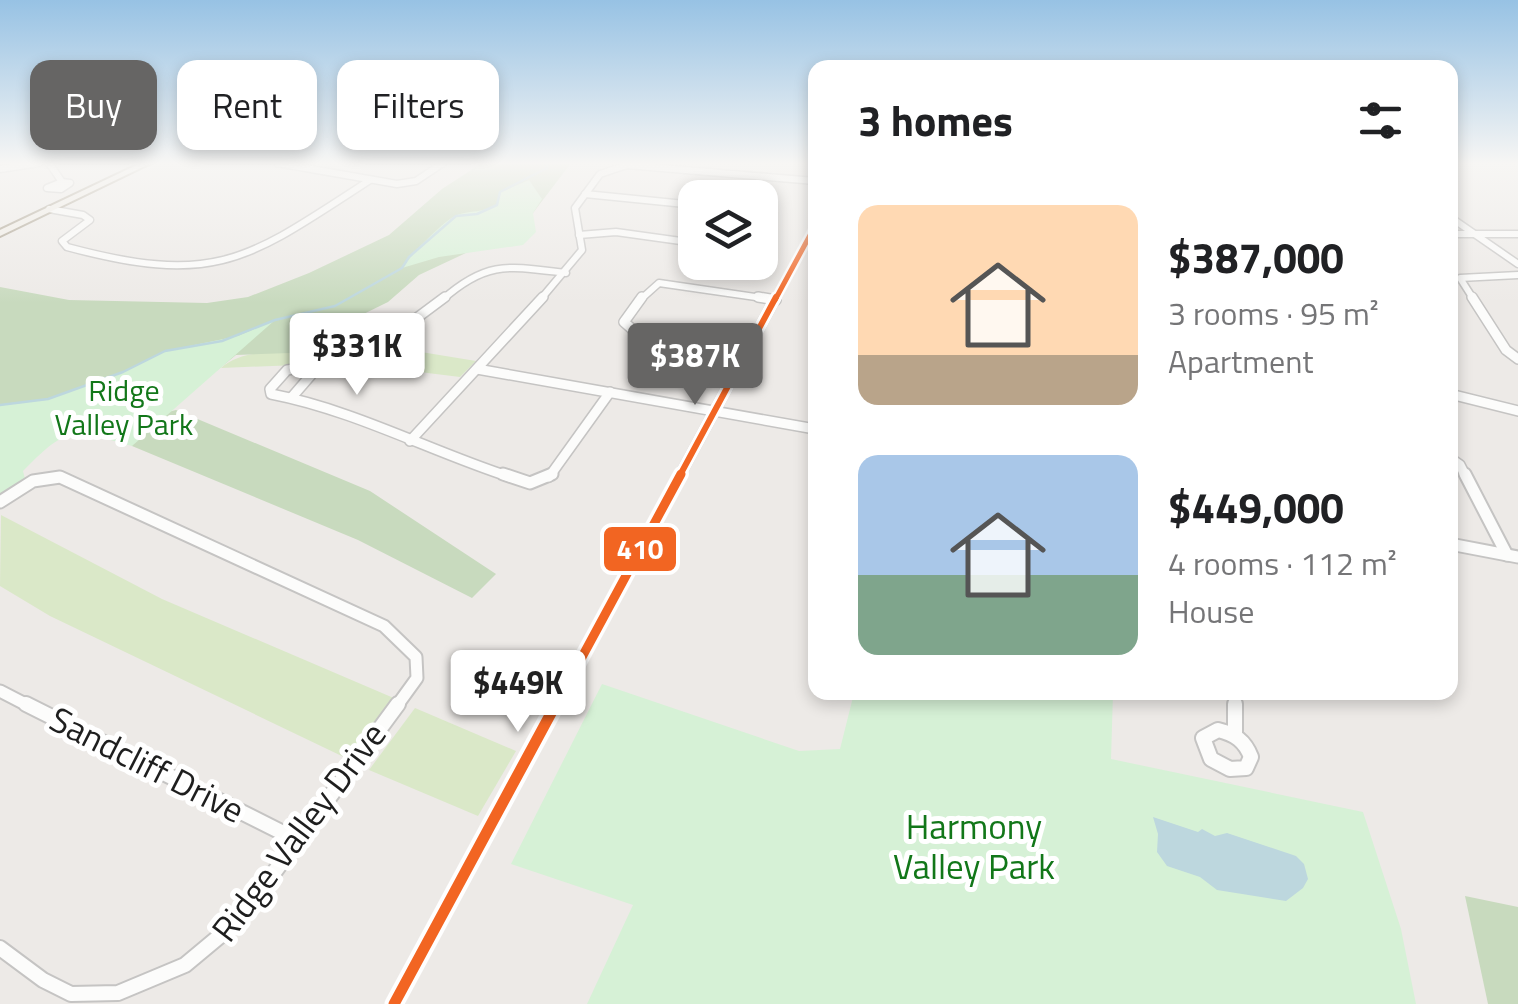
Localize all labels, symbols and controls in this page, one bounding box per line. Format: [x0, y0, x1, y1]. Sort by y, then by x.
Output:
chip: Buy [30, 60, 157, 150]
chip: Rent [177, 60, 317, 150]
chip: Filters [337, 60, 499, 150]
text: 3 homes [858, 88, 1013, 152]
icon: filters [1353, 93, 1408, 148]
map controls [678, 180, 778, 280]
button: layers [678, 180, 778, 280]
text: $387,000 [1168, 225, 1344, 289]
icon: home [938, 245, 1058, 365]
text: 3 rooms · 95 m² [1168, 289, 1379, 337]
pin: $331K [287, 313, 427, 398]
text: $331K [312, 321, 402, 369]
pin: $387K [625, 323, 765, 408]
text: $387K [650, 331, 740, 379]
text: Apartment [1168, 337, 1314, 385]
park label: Ridge Valley Park [55, 367, 193, 447]
text: $449,000 [1168, 475, 1344, 539]
icon: home [938, 495, 1058, 615]
line badge: 410 [602, 525, 678, 573]
text: 410 [616, 527, 664, 570]
text: 4 rooms · 112 m² [1168, 539, 1397, 587]
text: House [1168, 587, 1254, 635]
pin: $449K [448, 650, 588, 735]
text: $449K [473, 658, 563, 706]
street label: Sandcliff Drive [41, 692, 254, 836]
street label: Ridge Valley Drive [198, 710, 399, 953]
park label: Harmony Valley Park [893, 799, 1055, 893]

